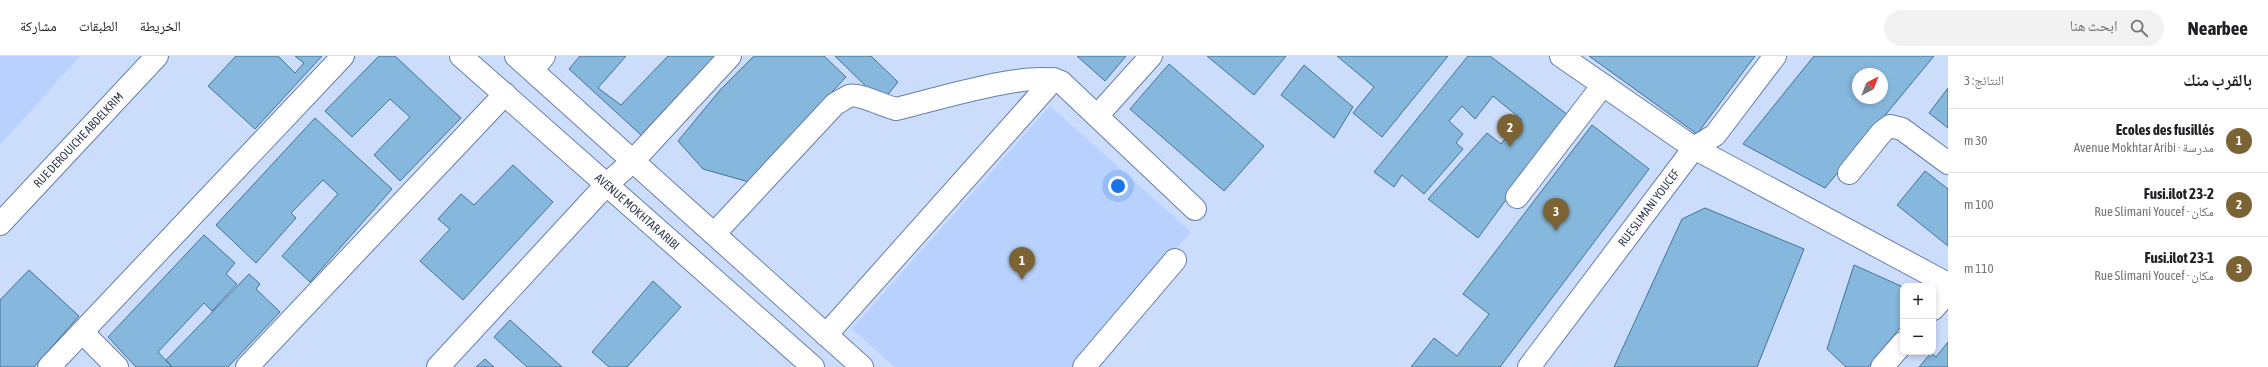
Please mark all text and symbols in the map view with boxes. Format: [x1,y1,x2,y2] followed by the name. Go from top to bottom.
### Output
[1884,10,2164,46] search box
[2070,17,2118,34] text: ابحث هنا
[2128,17,2150,39] icon: search
[2188,17,2248,39] text: Nearbee
[20,18,57,34] text: مشاركة
[79,18,118,34] text: الطبقات
[140,18,181,34] text: الخريطة
[1852,68,1888,104] north arrow
[2183,70,2252,90] text: بالقرب منك
[1964,73,2004,88] text: النتائج: 3
[31,89,126,190] street label: RUE DEROUICHE ABDELKRIM
[1497,114,1523,147] pin: 2
[2116,121,2214,138] text: Ecoles des fusillés
[1964,133,1987,148] text: 30 m
[2236,133,2242,148] text: 1
[2074,140,2214,155] text: مدرسة · Avenue Mokhtar Aribi
[1615,167,1682,249] street label: RUE SLIMANI YOUCEF
[592,171,682,252] street label: AVENUE MOKHTAR ARIBI
[1108,176,1128,196] your location
[2144,185,2214,202] text: Fusi.ilot 23-2
[1964,197,1994,212] text: 100 m
[2236,197,2242,212] text: 2
[1543,198,1569,231] pin: 3
[2094,204,2214,219] text: مكان · Rue Slimani Youcef
[1009,247,1035,280] pin: 1
[2145,249,2214,266] text: Fusi.ilot 23-1
[1964,261,1994,276] text: 110 m
[2236,261,2242,276] text: 3
[2094,268,2214,283] text: مكان · Rue Slimani Youcef
[1900,283,1936,355] map controls
[1900,283,1936,319] button: +
[1900,319,1936,355] button: −

